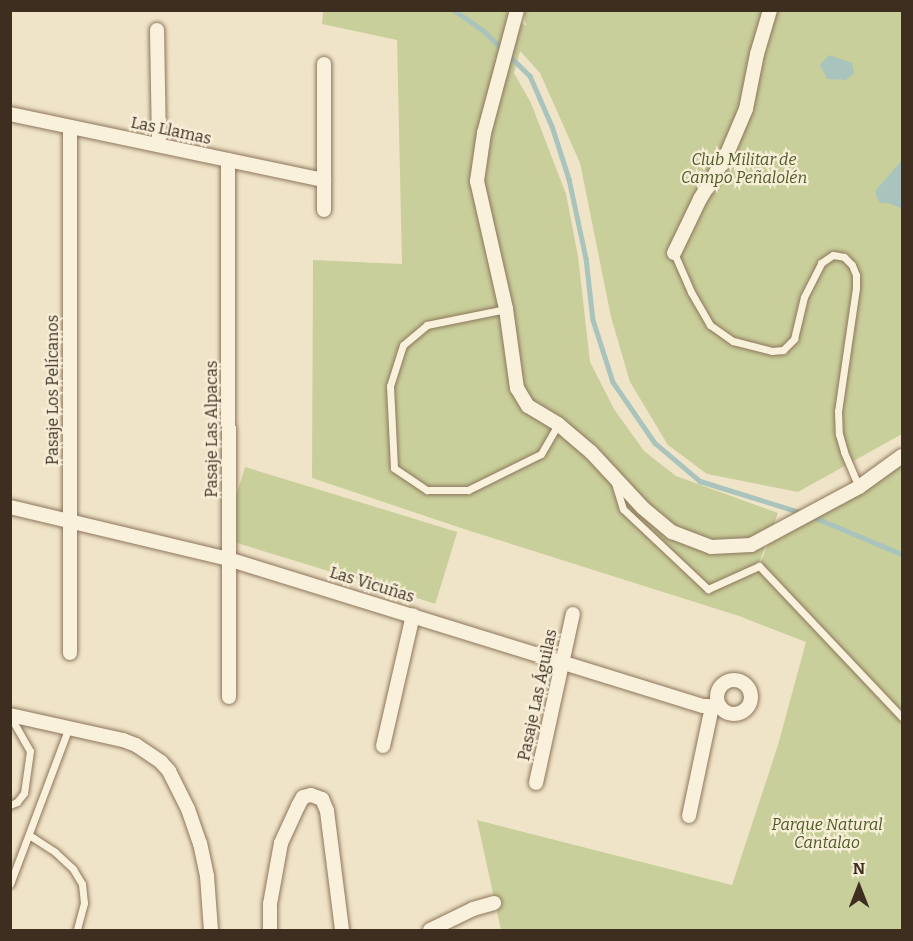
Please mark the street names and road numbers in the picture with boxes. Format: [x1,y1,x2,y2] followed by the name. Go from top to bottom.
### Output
[129,113,213,149] street label: Las Llamas
[43,315,63,465] street label: Pasaje Los Pelícanos
[202,360,222,498] street label: Pasaje Las Alpacas
[327,563,417,607] street label: Las Vicuñas
[515,627,561,763] street label: Pasaje Las Águilas

